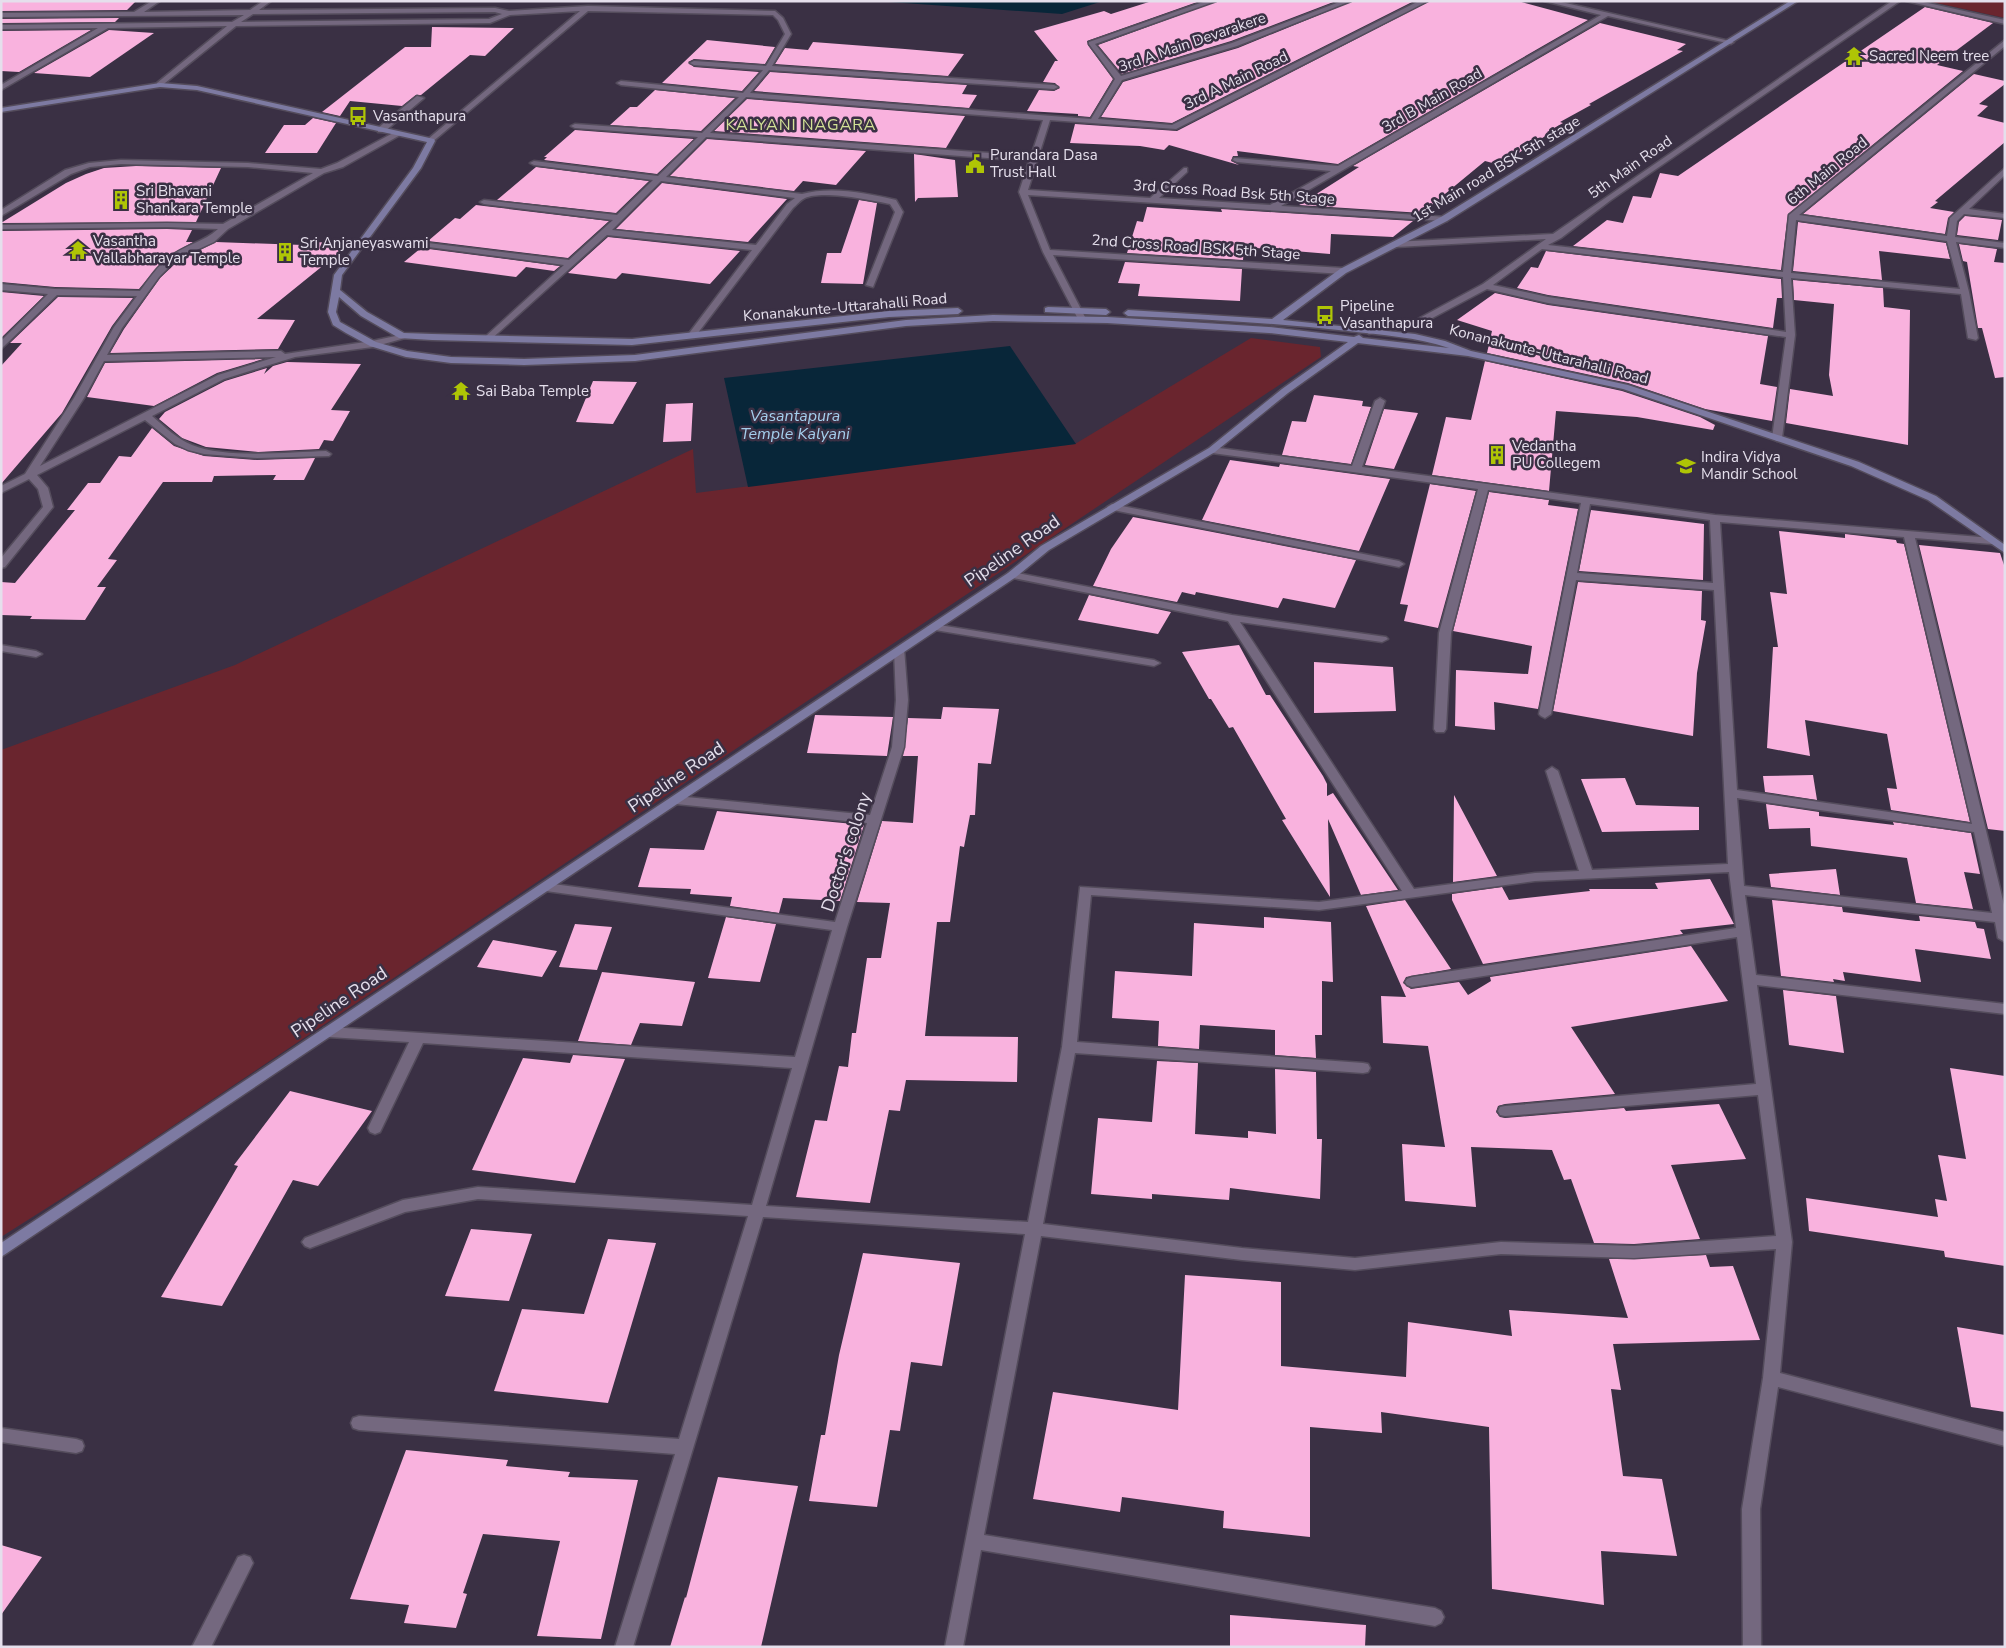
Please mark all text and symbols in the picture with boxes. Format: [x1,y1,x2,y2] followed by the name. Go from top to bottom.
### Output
[1116,7,1268,77] street label: 3rd A Main Devarakere
[1843,45,1865,67] temple icon: Sacred Neem tree
[1181,46,1291,114] street label: 3rd A Main Road
[1869,46,1989,66] place label: Sacred Neem tree
[1378,63,1486,137] street label: 3rd B Main Road
[347,105,369,127] bus stop icon: Vasanthapura
[372,106,466,126] place label: Vasanthapura
[1408,111,1584,227] street label: 1st Main road BSK 5th stage
[725,114,877,136] district label: KALYANI NAGARA
[1584,131,1676,203] street label: 5th Main Road
[1783,132,1871,210] street label: 6th Main Road
[990,145,1098,182] place label: Purandara Dasa Trust Hall
[964,153,986,175] public building icon: Purandara Dasa Trust Hall
[1132,175,1336,209] street label: 3rd Cross Road Bsk 5th Stage
[136,181,253,218] place label: Sri Bhavani Shankara Temple
[110,189,132,211] building icon: Sri Bhavani Shankara Temple
[1091,230,1301,264] street label: 2nd Cross Road BSK 5th Stage
[92,231,240,268] place label: Vasantha Vallabharayar Temple
[300,233,429,270] place label: Sri Anjaneyaswami Temple
[67,239,89,261] temple icon: Vasantha Vallabharayar Temple
[274,241,296,263] building icon: Sri Anjaneyaswami Temple
[742,288,948,326] street label: Konanakunte-Uttarahalli Road
[1339,296,1433,333] place label: Pipeline Vasanthapura
[1314,304,1336,326] bus stop icon: Pipeline Vasanthapura
[1447,320,1651,388] street label: Konanakunte-Uttarahalli Road
[450,380,472,402] temple icon: Sai Baba Temple
[476,381,589,401] place label: Sai Baba Temple
[740,405,850,445] water label: Vasantapura Temple Kalyani
[1511,436,1601,473] place label: Vedantha PU Collegem
[1486,444,1508,466] building icon: Vedantha PU Collegem
[1701,447,1798,484] place label: Indira Vidya Mandir School
[1675,455,1697,477] school or university icon: Indira Vidya Mandir School
[959,509,1065,593] street label: Pipeline Road
[623,736,729,818] street label: Pipeline Road
[815,788,877,915] street label: Doctor's colony
[286,961,392,1043] street label: Pipeline Road

